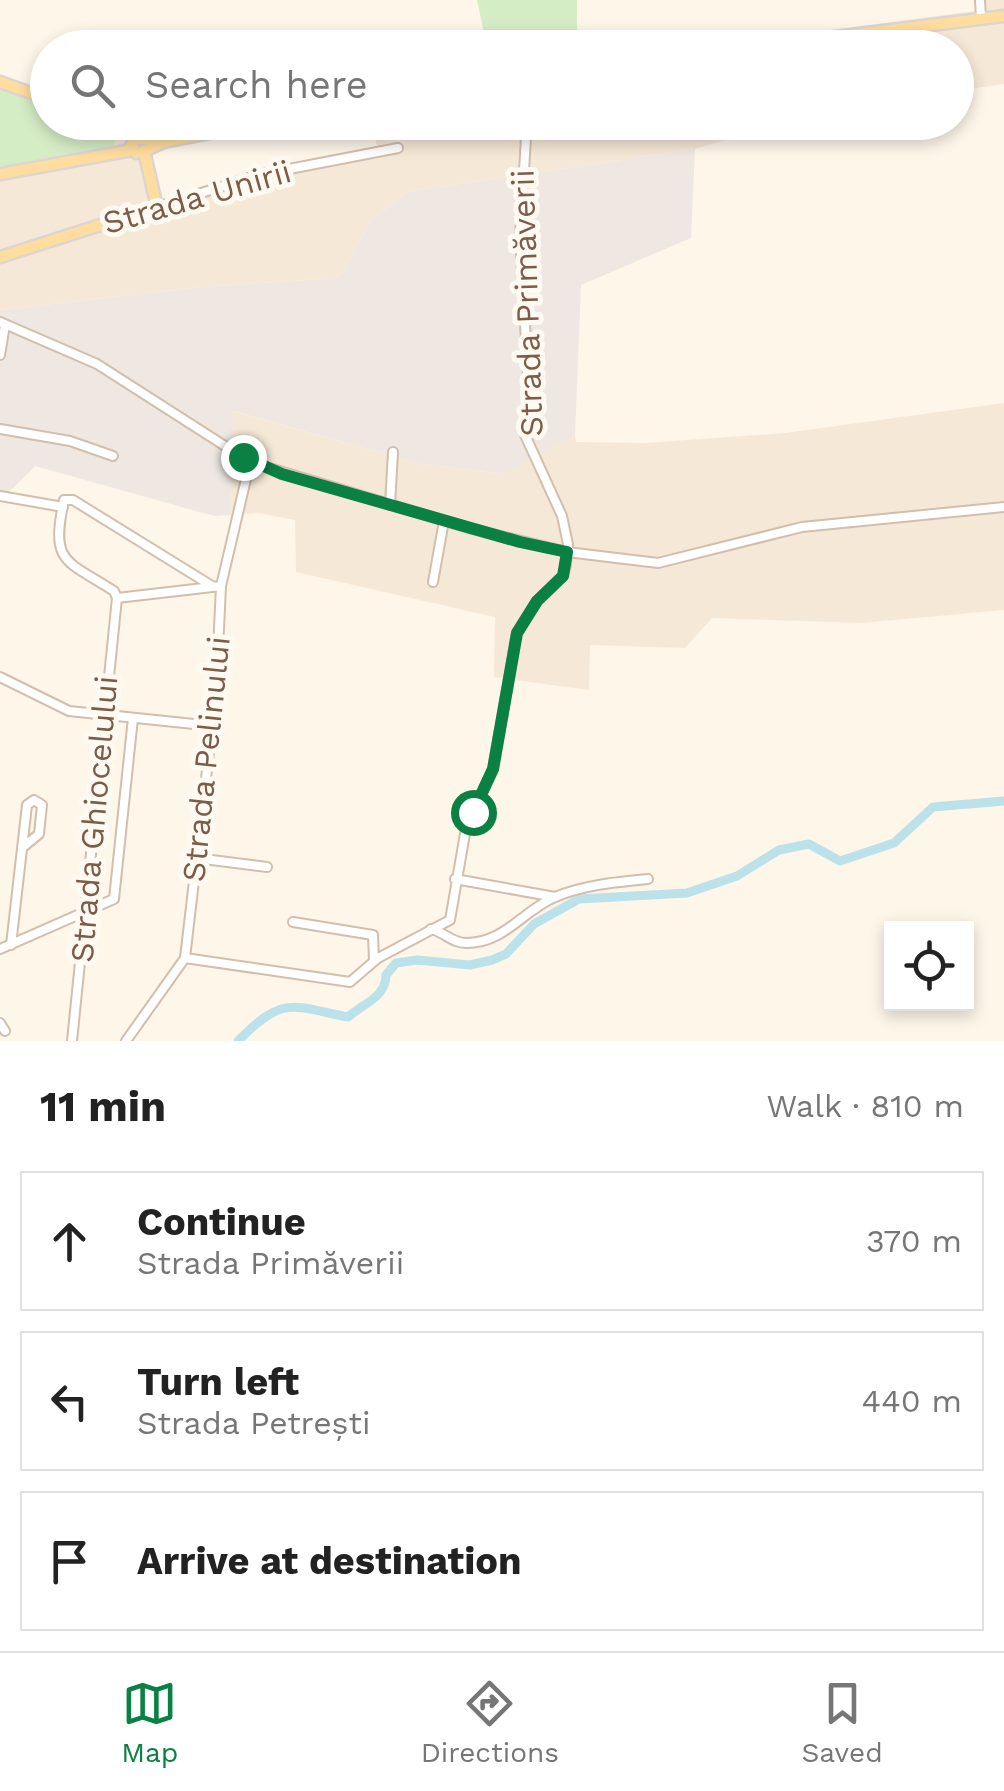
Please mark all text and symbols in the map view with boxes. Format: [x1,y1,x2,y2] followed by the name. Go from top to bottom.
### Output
[30,30,974,140] search box
[65,58,120,113] icon: search
[145,63,368,107] text: Search here
[99,152,295,242] street label: Strada Unirii
[503,169,551,437] street label: Strada Primăverii
[221,435,267,481] route end
[174,634,238,884] street label: Strada Pelinului
[63,674,125,964] street label: Strada Ghiocelului
[451,790,497,836] route start
[884,921,974,1011] map controls
[884,921,974,1011] button: locate
[40,1082,166,1131] text: 11 min
[767,1087,964,1125] text: Walk · 810 m
[137,1200,306,1244] text: Continue
[42,1214,97,1269] icon: ahead
[866,1222,962,1260] text: 370 m
[137,1244,404,1282] text: Strada Primăverii
[137,1360,299,1404] text: Turn left
[42,1374,97,1429] icon: left
[862,1382,962,1420] text: 440 m
[137,1404,370,1442] text: Strada Petrești
[42,1534,97,1589] icon: arrive
[137,1539,522,1583] text: Arrive at destination
[121,1676,178,1769] tab: Map
[421,1676,559,1769] tab: Directions
[801,1676,883,1769] tab: Saved

